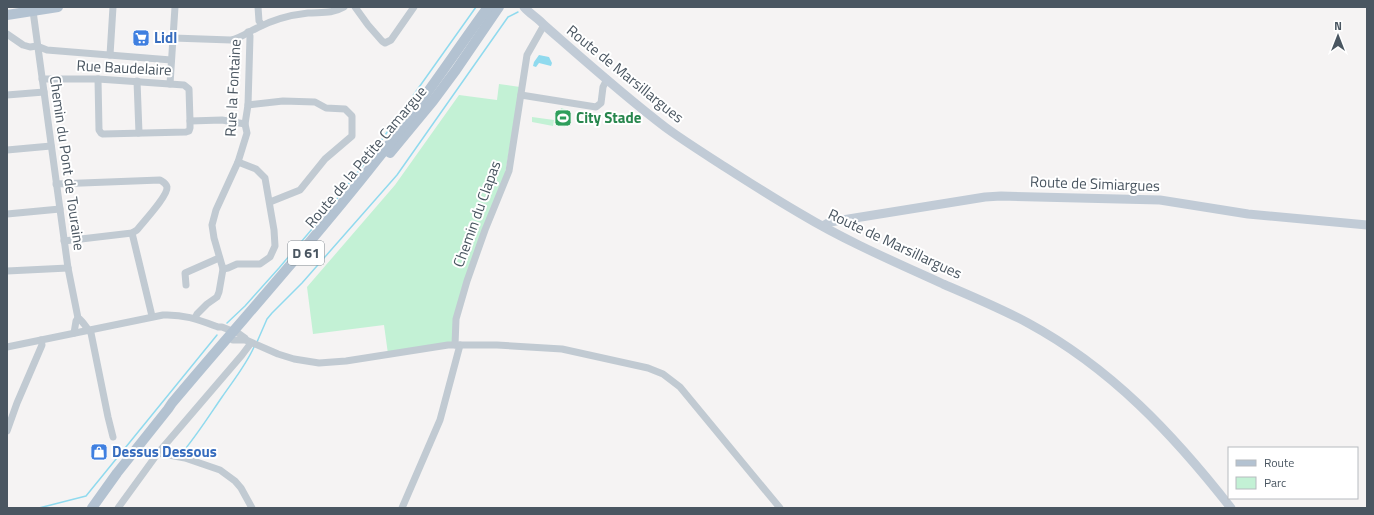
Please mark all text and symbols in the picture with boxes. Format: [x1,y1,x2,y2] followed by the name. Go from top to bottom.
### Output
[1318,16,1358,56] north arrow
[1334,18,1342,34] text: N
[562,19,689,128] street label: Route de Marsillargues
[154,26,177,49] place label: Lidl
[131,28,151,48] supermarket icon: Lidl
[218,39,247,137] street label: Rue la Fontaine
[76,54,172,81] street label: Rue Baudelaire
[44,74,91,252] street label: Chemin du Pont de Touraine
[299,81,432,233] street label: Route de la Petite Camargue
[576,106,642,129] place label: City Stade
[553,108,573,128] sports icon: City Stade
[447,157,506,270] street label: Chemin du Clapas
[1030,170,1160,197] street label: Route de Simiargues
[825,202,966,285] street label: Route de Marsillargues
[288,241,324,265] road number: D 61
[112,440,217,463] place label: Dessus Dessous
[89,442,109,462] shop icon: Dessus Dessous
[1228,447,1358,499] legend
[1264,453,1294,472] text: Route
[1264,473,1286,492] text: Parc

